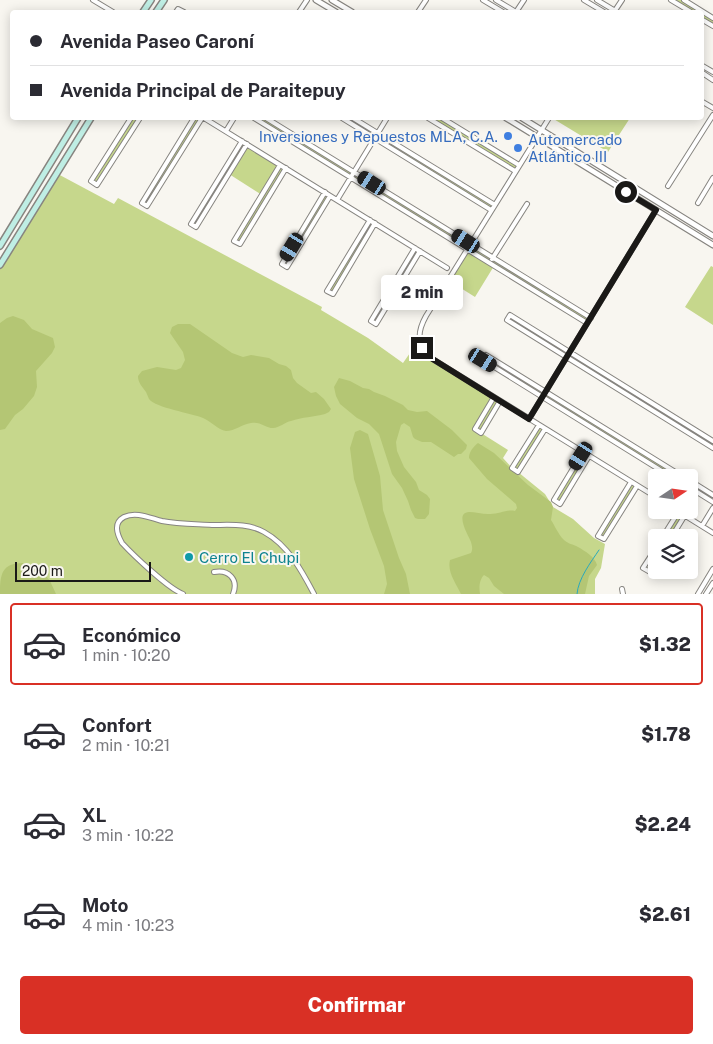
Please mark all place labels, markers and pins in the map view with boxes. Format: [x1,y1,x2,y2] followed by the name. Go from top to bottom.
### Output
[259,128,498,145] place label: Inversiones y Repuestos MLA, C.A.
[502,130,514,142] marker: Inversiones y Repuestos MLA, C.A.
[528,131,622,165] place label: Automercado Atlántico III
[512,142,524,154] marker: Automercado Atlántico III
[199,549,299,566] place label: Cerro El Chupi
[183,551,195,563] marker: Cerro El Chupi

